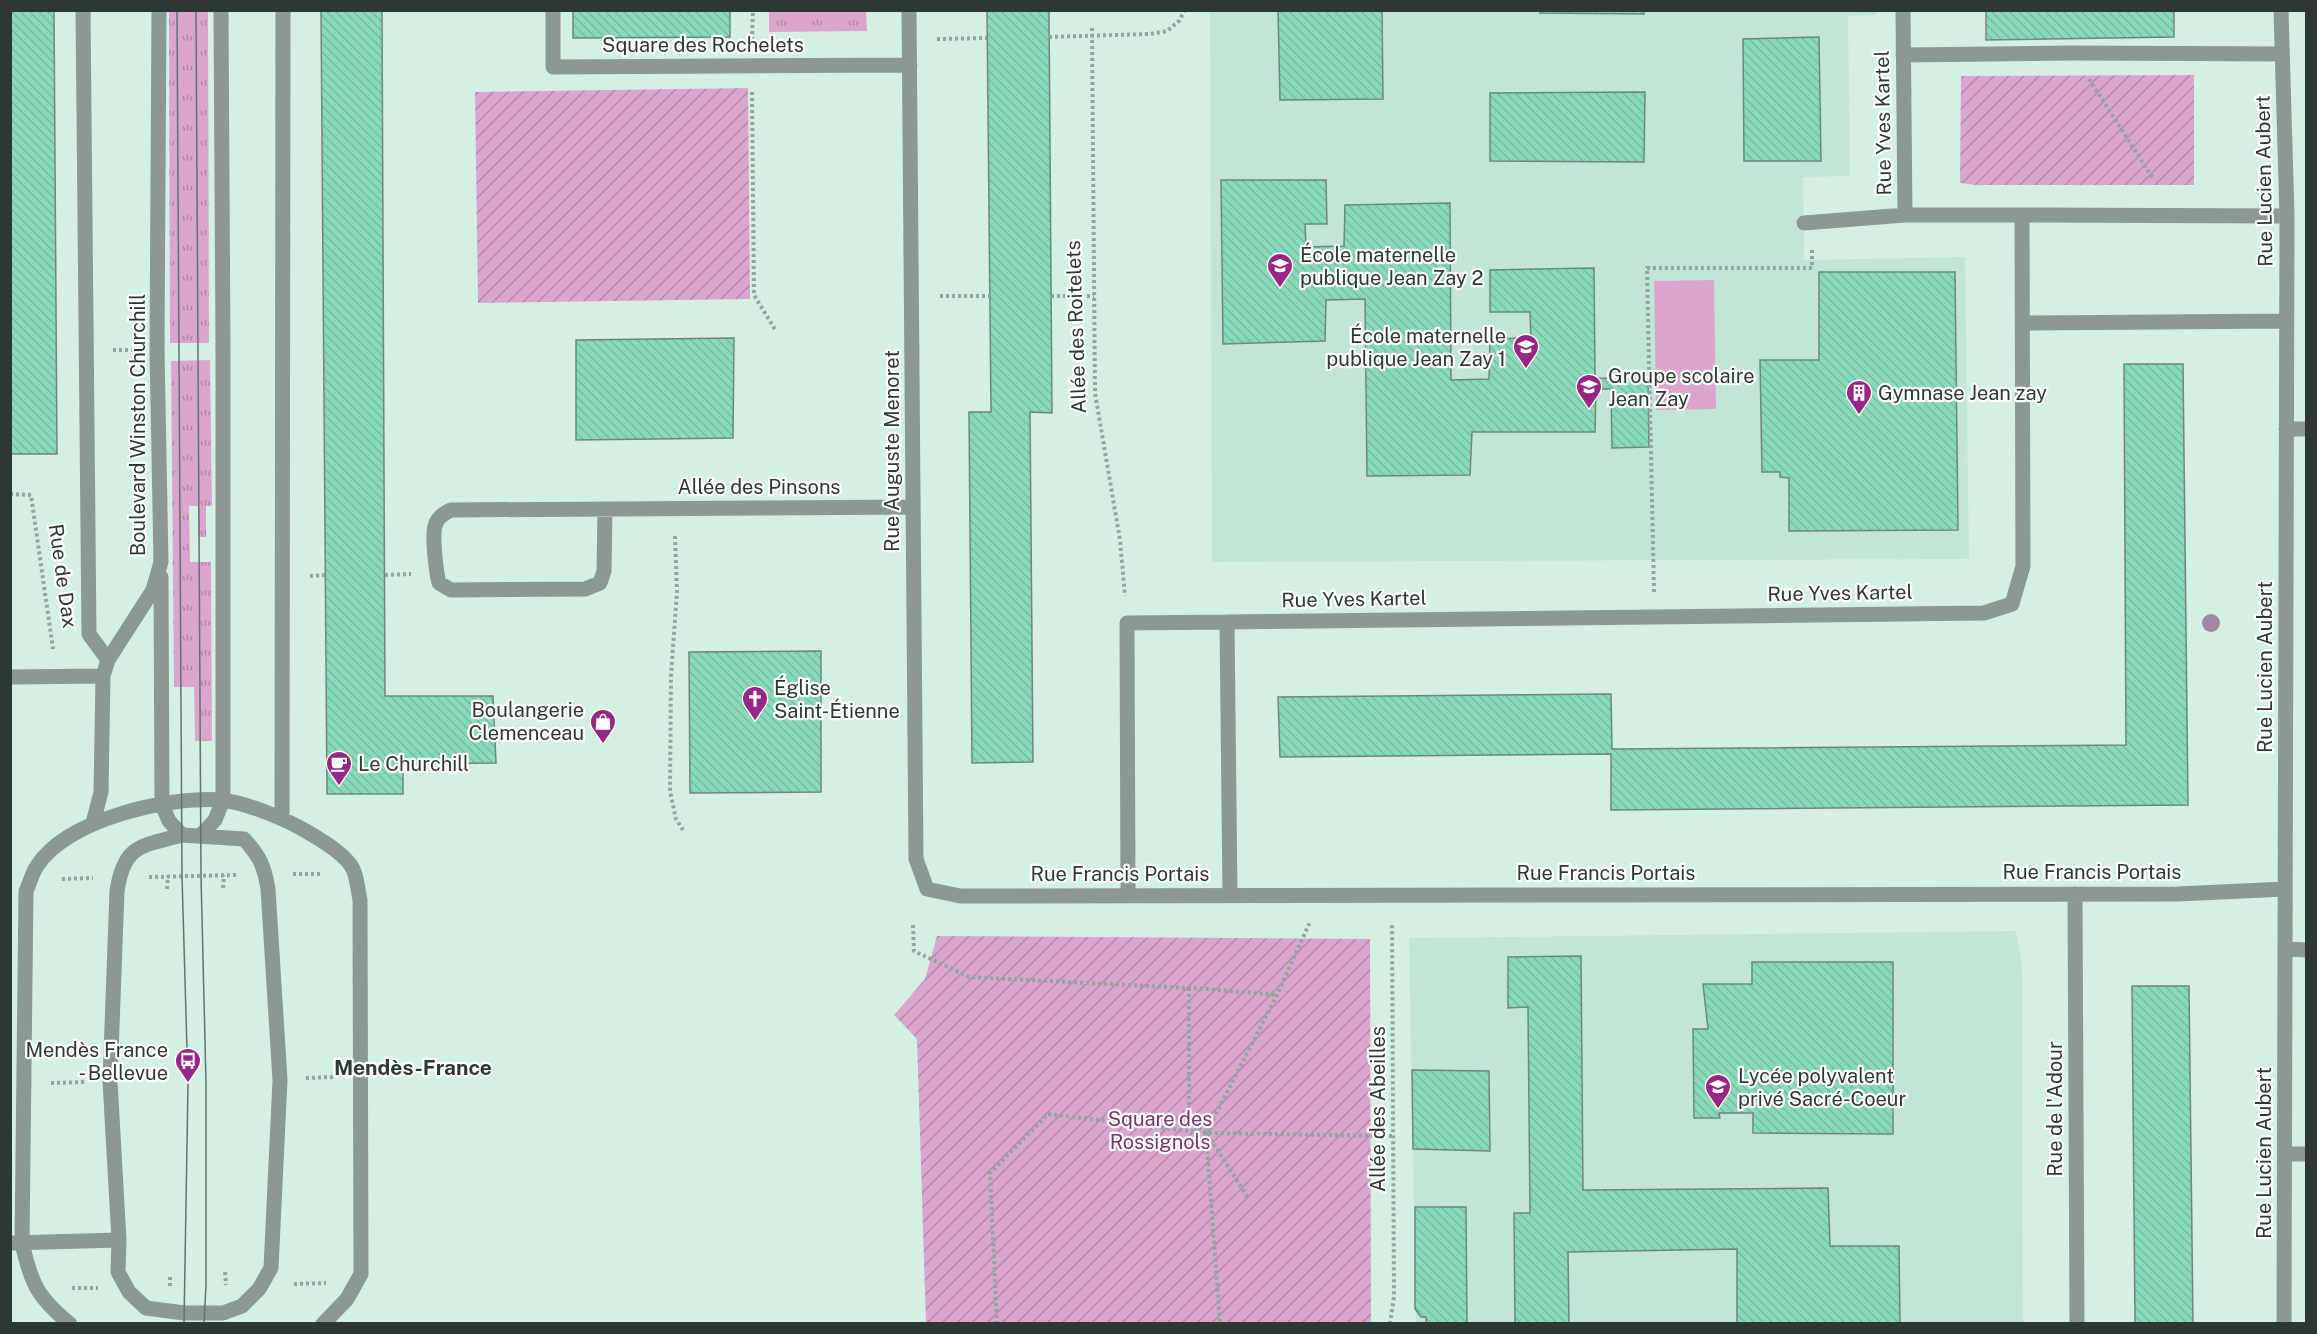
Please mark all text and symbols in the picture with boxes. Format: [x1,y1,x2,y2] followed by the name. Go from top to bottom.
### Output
[602,33,804,57] street label: Square des Rochelets
[1870,50,1896,196] street label: Rue Yves Kartel
[2251,95,2277,267] street label: Rue Lucien Aubert
[1061,240,1091,414] street label: Allée des Roitelets
[1300,242,1483,290] place label: École maternelle publique Jean Zay 2
[1265,251,1295,289] school or university icon: École maternelle publique Jean Zay 2
[126,294,150,556] street label: Boulevard Winston Churchill
[1326,323,1506,371] place label: École maternelle publique Jean Zay 1
[1511,332,1541,370] school or university icon: École maternelle publique Jean Zay 1
[880,350,904,552] street label: Rue Auguste Menoret
[1608,364,1755,411] place label: Groupe scolaire Jean Zay
[1574,372,1604,410] school or university icon: Groupe scolaire Jean Zay
[1844,378,1874,416] building icon: Gymnase Jean zay
[1878,381,2047,405] place label: Gymnase Jean zay
[678,475,841,499] street label: Allée des Pinsons
[44,522,82,630] street label: Rue de Dax
[1767,580,1913,606] street label: Rue Yves Kartel
[2253,581,2277,753] street label: Rue Lucien Aubert
[1281,586,1427,612] street label: Rue Yves Kartel
[774,675,900,723] place label: Église Saint-Étienne
[740,684,770,722] church icon: Église Saint-Étienne
[469,698,584,745] place label: Boulangerie Clemenceau
[588,707,618,745] shop icon: Boulangerie Clemenceau
[324,749,354,787] cafe icon: Le Churchill
[358,752,469,776] place label: Le Churchill
[2003,860,2181,884] street label: Rue Francis Portais
[1517,861,1695,885] street label: Rue Francis Portais
[1031,862,1209,886] street label: Rue Francis Portais
[1366,1026,1390,1192] street label: Allée des Abeilles
[25,1038,168,1085] place label: Mendès France - Bellevue
[2043,1041,2067,1177] street label: Rue de l'Adour
[173,1046,203,1084] bus stop icon: Mendès France - Bellevue
[334,1055,492,1080] district label: Mendès-France
[1738,1064,1907,1111] place label: Lycée polyvalent privé Sacré-Coeur
[2252,1067,2276,1239] street label: Rue Lucien Aubert
[1703,1072,1733,1110] school or university icon: Lycée polyvalent privé Sacré-Coeur
[1108,1107,1212,1154] park label: Square des Rossignols

